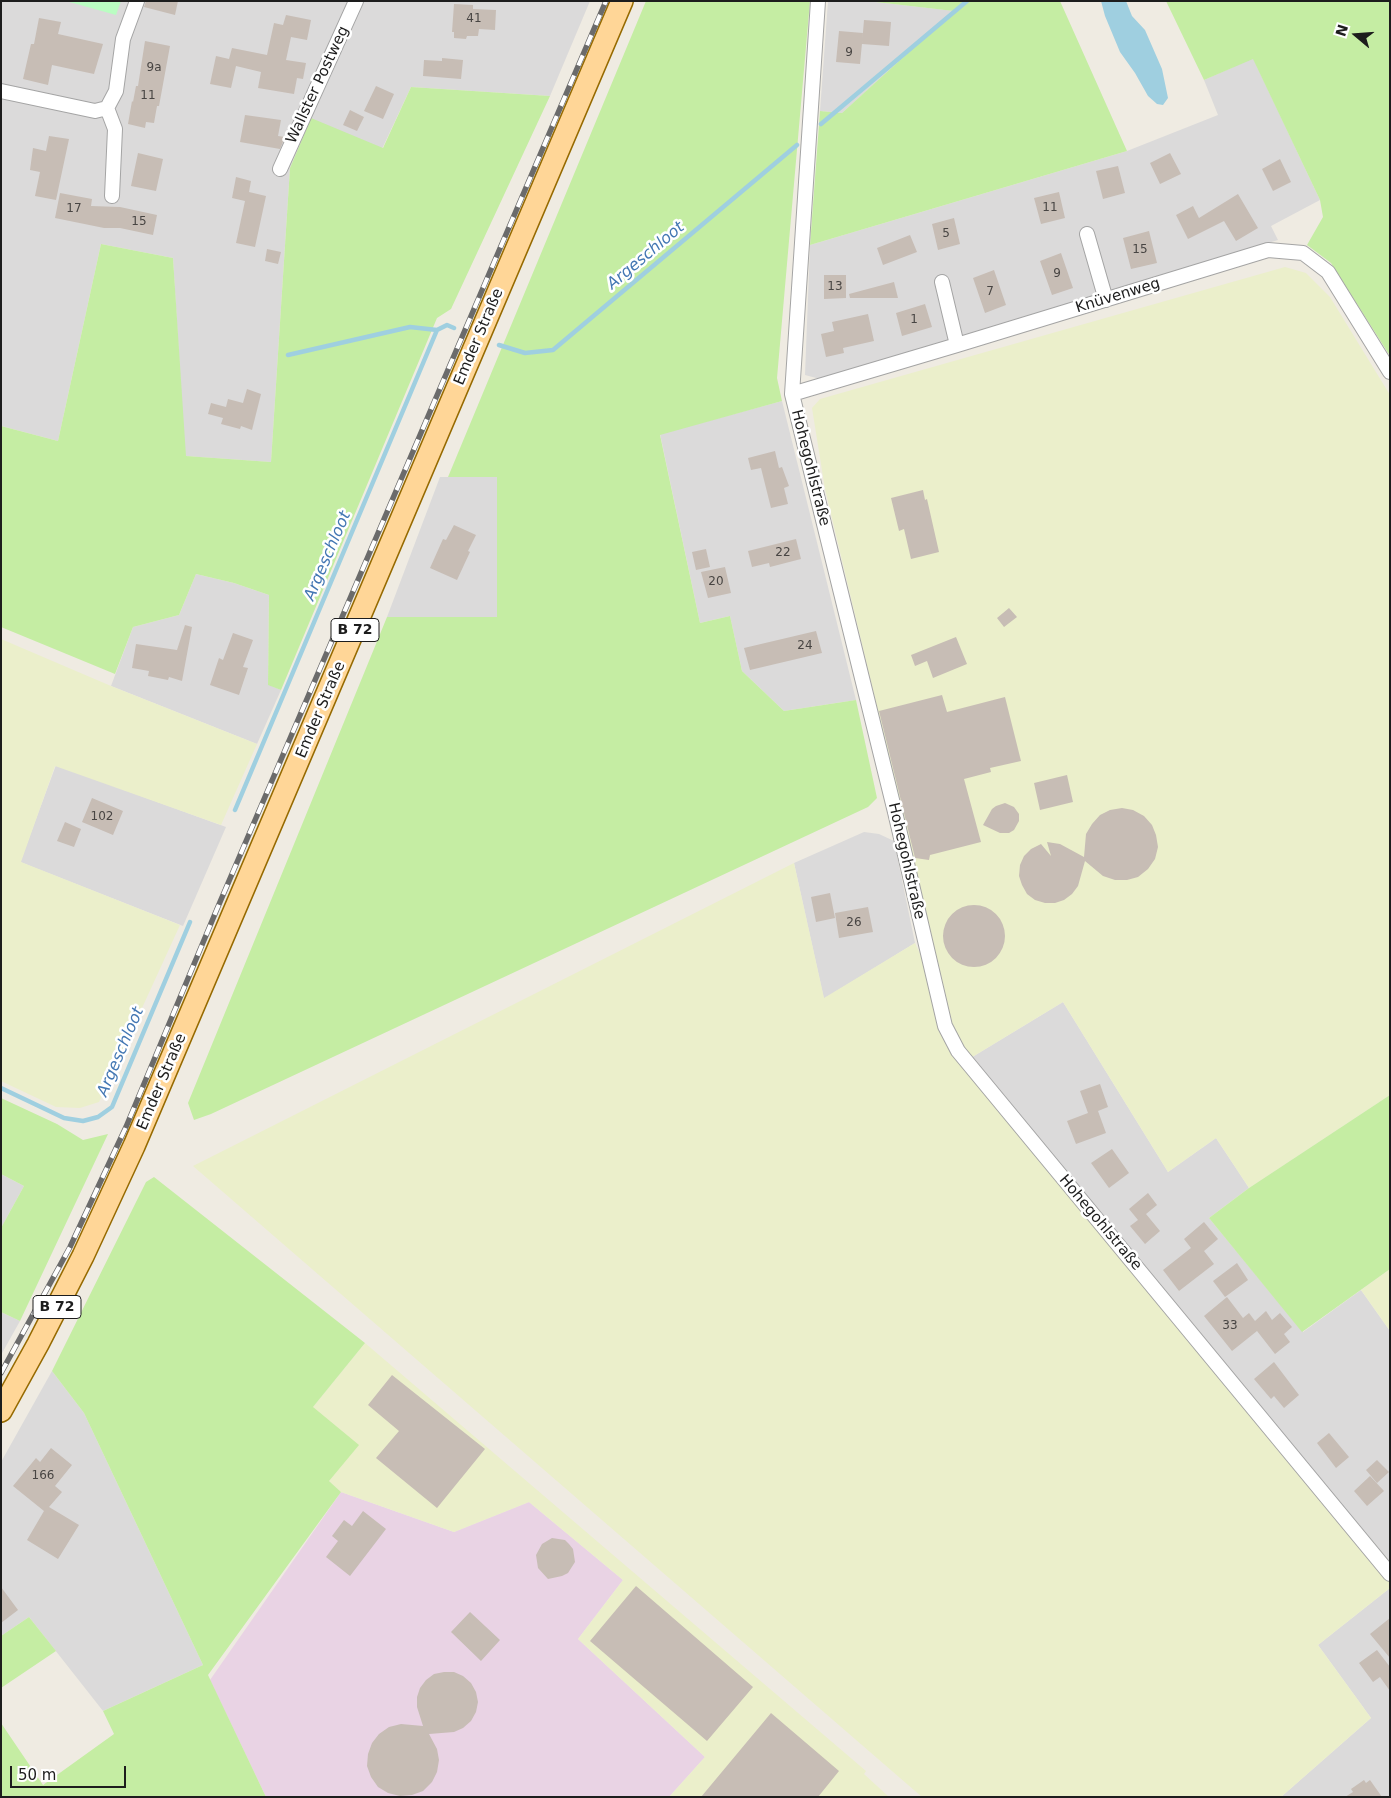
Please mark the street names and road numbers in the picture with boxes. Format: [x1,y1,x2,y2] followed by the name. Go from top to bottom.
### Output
[283,23,353,147] street label: Wallster Postweg
[1074,275,1162,317] street label: Knüvenweg
[451,286,507,388] street label: Emder Straße
[787,408,833,528] street label: Hohegohlstraße
[331,618,379,642] road number: B 72
[293,659,349,761] street label: Emder Straße
[884,801,928,921] street label: Hohegohlstraße
[134,1031,190,1133] street label: Emder Straße
[1055,1172,1145,1274] street label: Hohegohlstraße
[33,1295,81,1318] road number: B 72

